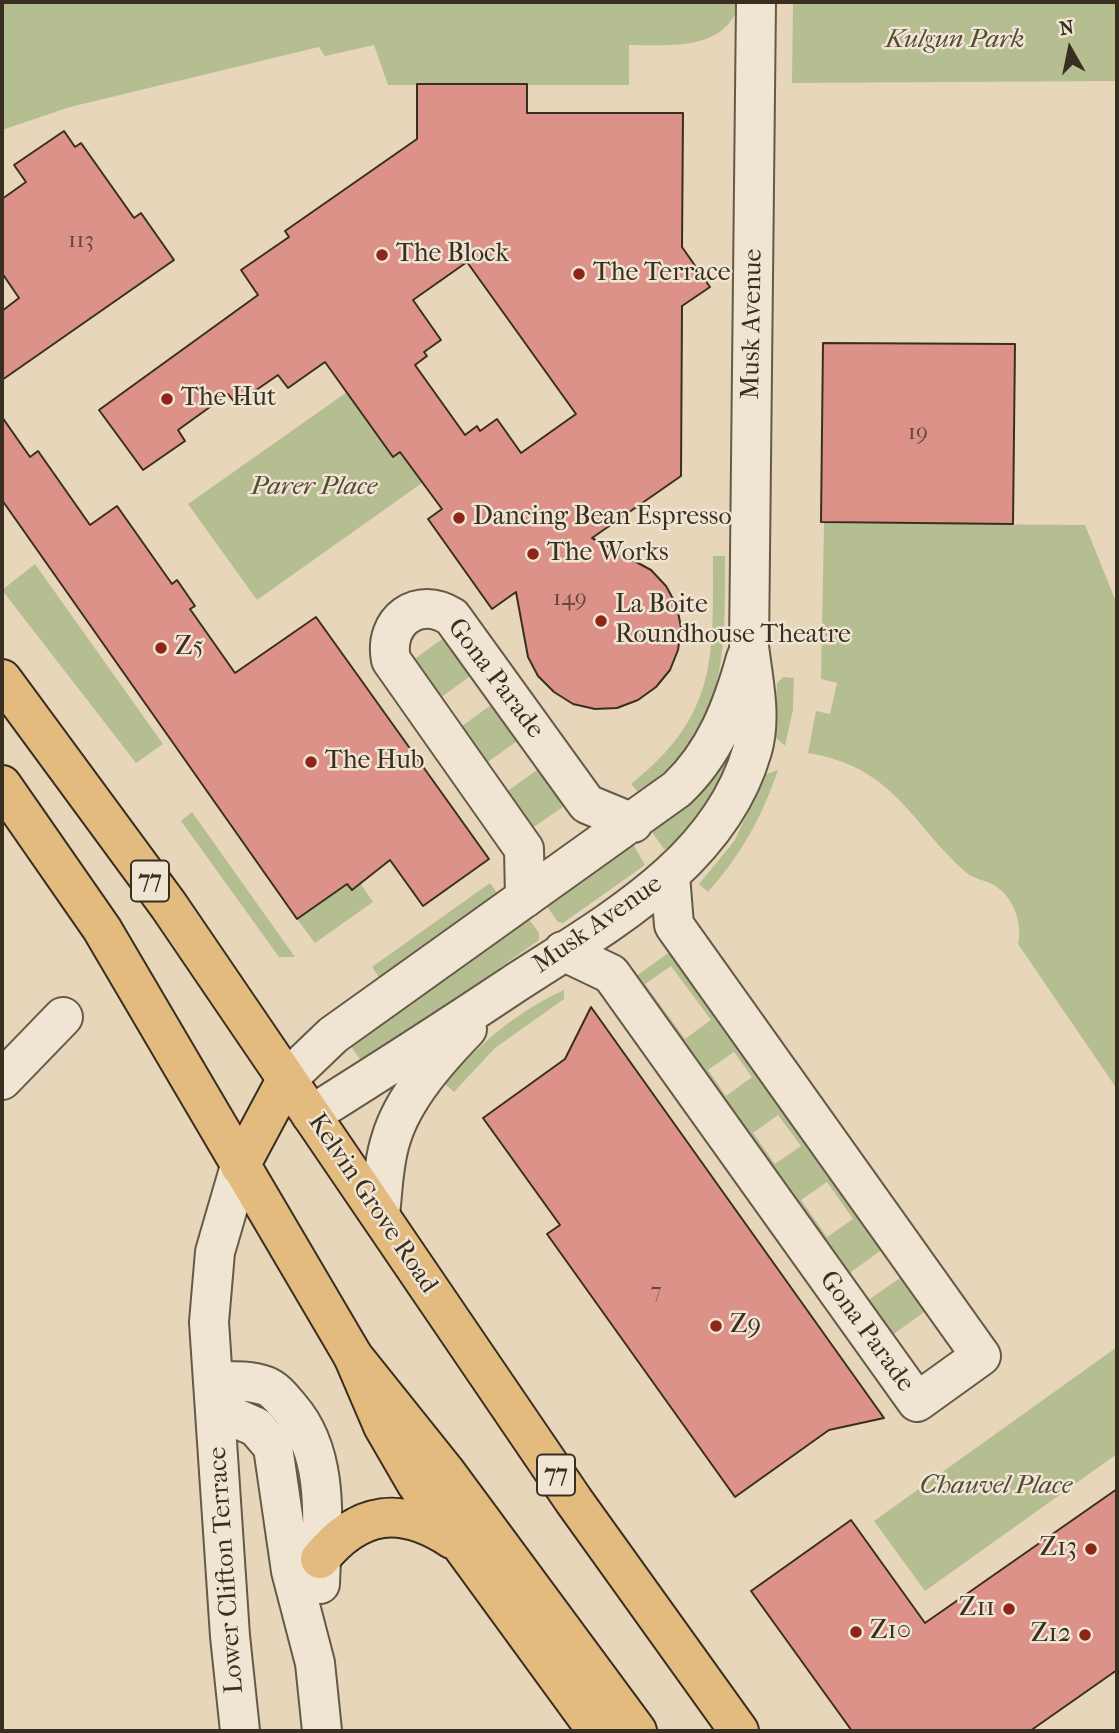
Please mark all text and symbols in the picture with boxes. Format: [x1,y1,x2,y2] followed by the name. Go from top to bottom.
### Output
[1035,14,1105,84] north arrow
[1058,16,1076,40] text: N
[886,25,1024,57] park label: Kulgun Park
[68,227,94,255] house number: 113
[396,239,509,271] place label: The Block
[374,247,390,263] marker: The Block
[736,248,770,400] street label: Musk Avenue
[593,258,731,290] place label: The Terrace
[571,266,587,282] marker: The Terrace
[181,383,276,415] place label: The Hut
[159,391,175,407] marker: The Hut
[908,419,928,447] house number: 19
[251,472,377,504] park label: Parer Place
[473,502,732,534] place label: Dancing Bean Espresso
[451,510,467,526] marker: Dancing Bean Espresso
[547,538,668,570] place label: The Works
[525,546,541,562] marker: The Works
[553,585,587,613] house number: 149
[615,590,851,652] place label: La Boite Roundhouse Theatre
[440,613,550,745] street label: Gona Parade
[593,613,609,629] marker: La Boite Roundhouse Theatre
[175,632,204,664] place label: Z5
[153,640,169,656] marker: Z5
[325,746,424,778] place label: The Hub
[303,754,319,770] marker: The Hub
[131,860,169,902] road number: 77
[527,869,669,981] street label: Musk Avenue
[300,1108,444,1300] street label: Kelvin Grove Road
[812,1266,920,1398] street label: Gona Parade
[650,1278,662,1306] house number: 7
[730,1310,761,1342] place label: Z9
[708,1318,724,1334] marker: Z9
[203,1446,251,1694] street label: Lower Clifton Terrace
[537,1455,575,1496] road number: 77
[920,1471,1072,1503] park label: Chauvel Place
[1039,1533,1077,1565] place label: Z13
[1083,1541,1099,1557] marker: Z13
[959,1593,995,1625] place label: Z11
[1001,1601,1017,1617] marker: Z11
[870,1616,911,1648] place label: Z10
[1031,1619,1071,1651] place label: Z12
[848,1624,864,1640] marker: Z10
[1077,1627,1093,1643] marker: Z12

